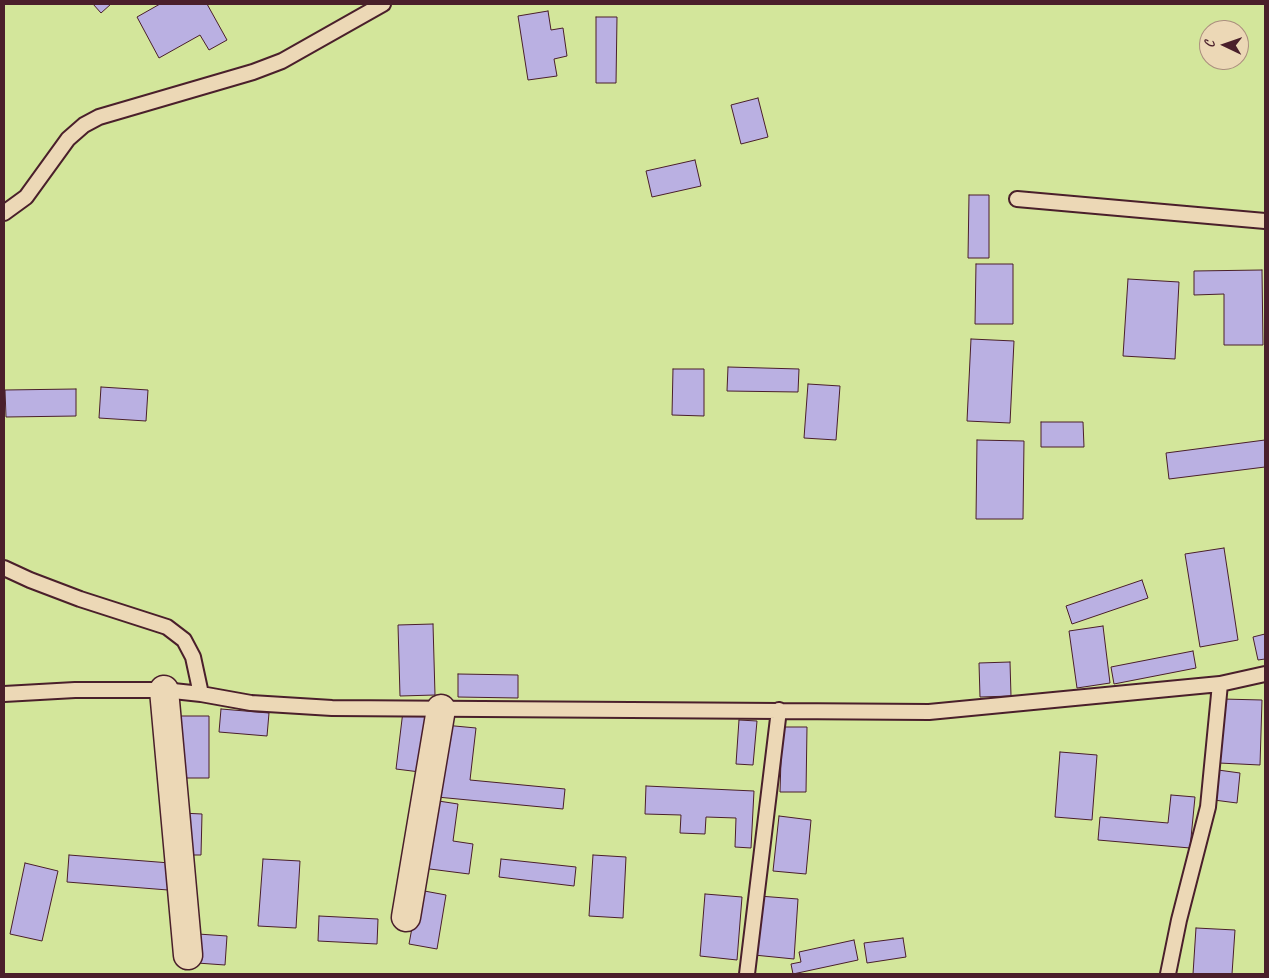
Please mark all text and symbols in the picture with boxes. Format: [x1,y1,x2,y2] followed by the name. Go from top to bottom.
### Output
[1199,20,1249,70] north arrow
[1201,40,1218,48] text: С

